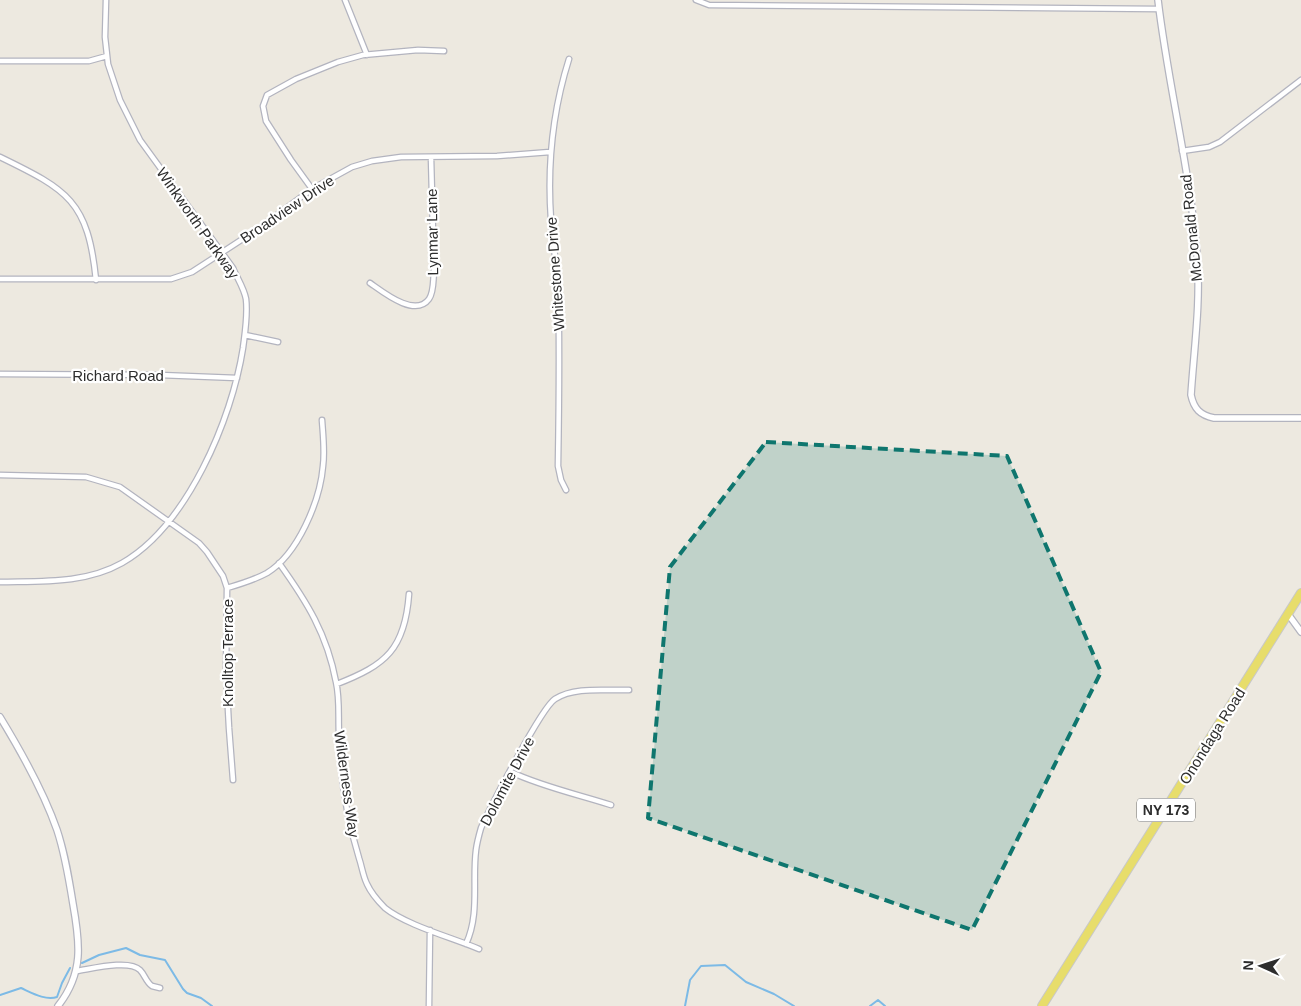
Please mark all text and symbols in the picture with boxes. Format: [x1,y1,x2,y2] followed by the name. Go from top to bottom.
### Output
[153,164,243,282] street label: Winkworth Parkway
[237,171,337,247] street label: Broadview Drive
[1177,174,1205,282] street label: McDonald Road
[423,188,441,276] street label: Lynmar Lane
[543,216,567,332] street label: Whitestone Drive
[72,367,164,384] street label: Richard Road
[219,599,236,707] street label: Knolltop Terrace
[1176,685,1248,787] street label: Onondaga Road
[331,729,363,839] street label: Wilderness Way
[476,734,538,828] street label: Dolomite Drive
[1137,798,1195,822] road number: NY 173
[1236,941,1286,991] north arrow
[1240,960,1256,971] text: N

